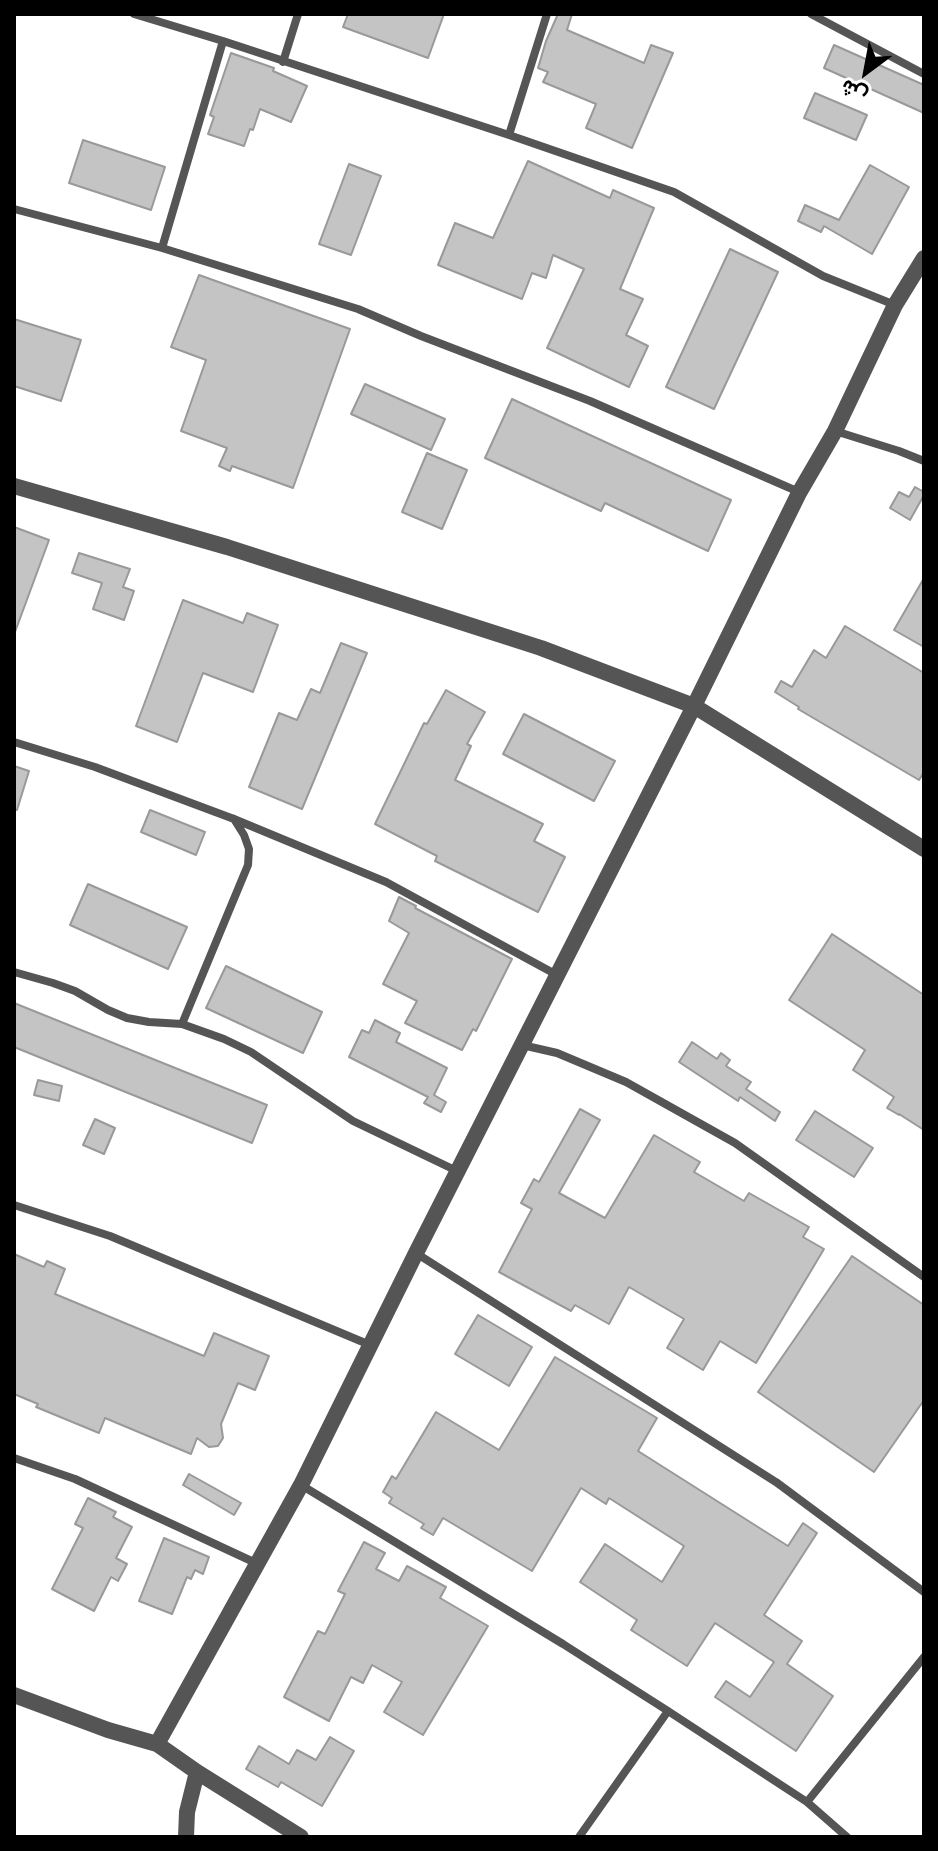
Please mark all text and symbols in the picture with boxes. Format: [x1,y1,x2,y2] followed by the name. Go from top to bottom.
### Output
[826,32,906,112] north arrow
[833,71,874,114] text: ش

